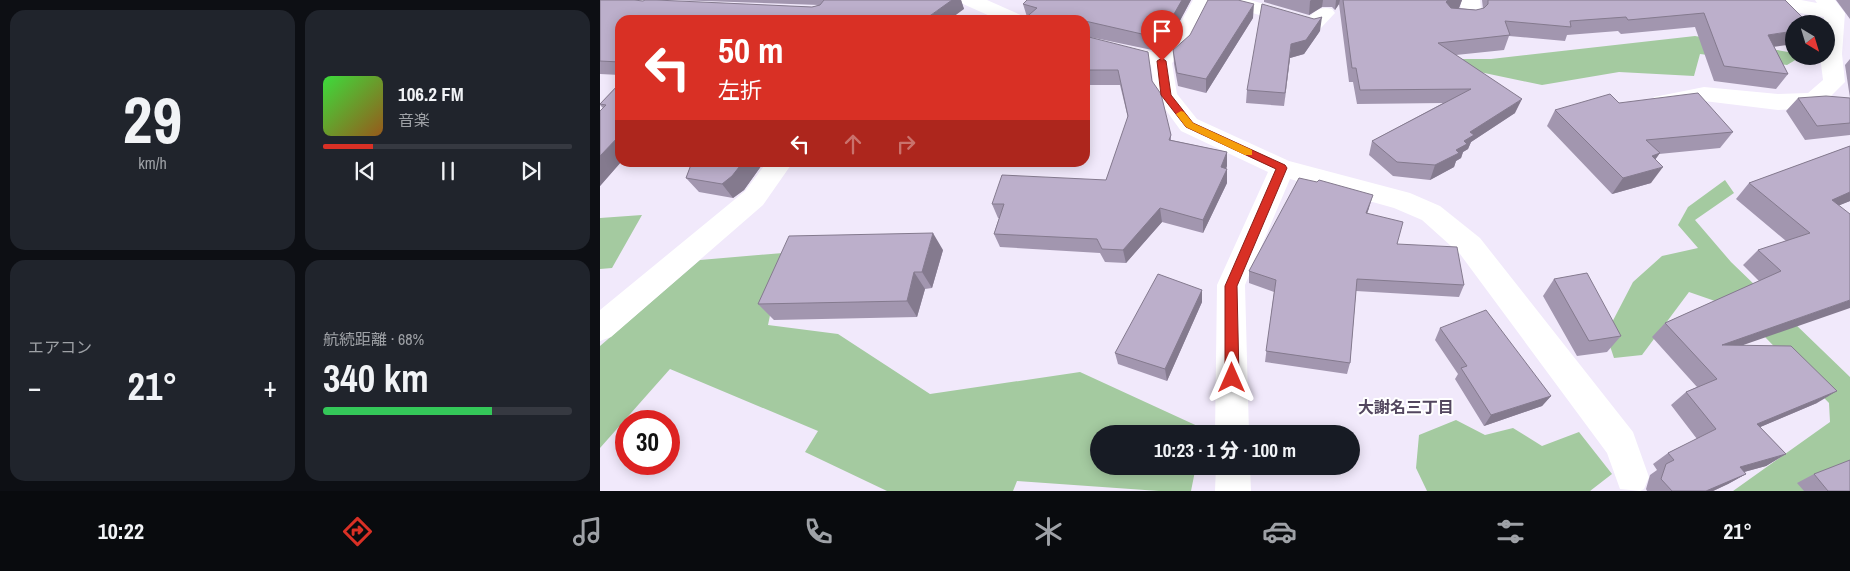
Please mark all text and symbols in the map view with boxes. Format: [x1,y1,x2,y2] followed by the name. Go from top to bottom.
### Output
[1141,10,1183,61] pin
[1785,15,1835,65] north arrow
[1785,15,1835,65] map controls
[1148,17,1176,45] icon: arrive
[718,27,783,74] text: 50 m
[635,35,700,100] icon: left
[718,75,762,105] text: 左折
[123,76,182,163] text: 29
[398,81,464,107] text: 106.2 FM
[398,109,430,131] text: 音楽
[786,130,814,158] icon: left
[839,130,867,158] icon: ahead
[892,130,920,158] icon: right
[138,152,167,174] text: km/h
[351,157,379,185] icon: previous
[434,157,462,185] icon: pause
[517,157,545,185] icon: next
[323,328,424,350] text: 航続距離 · 68%
[28,336,92,358] text: エアコン
[1205,351,1257,403] position arrow
[323,353,429,404] text: 340 km
[128,361,177,412] text: 21°
[28,368,41,406] text: −
[264,368,277,406] text: +
[1358,396,1454,418] district label: 大謝名三丁目
[615,410,680,475] speed limit sign: 30
[1154,437,1296,463] text: 10:23 · 1 分 · 100 m
[340,514,375,549] icon: directions
[570,514,605,549] icon: music
[801,514,836,549] icon: phone
[1031,514,1066,549] icon: climate
[1262,514,1297,549] icon: car
[1493,514,1528,549] icon: filters
[98,516,144,546] text: 10:22
[1723,516,1752,546] text: 21°

